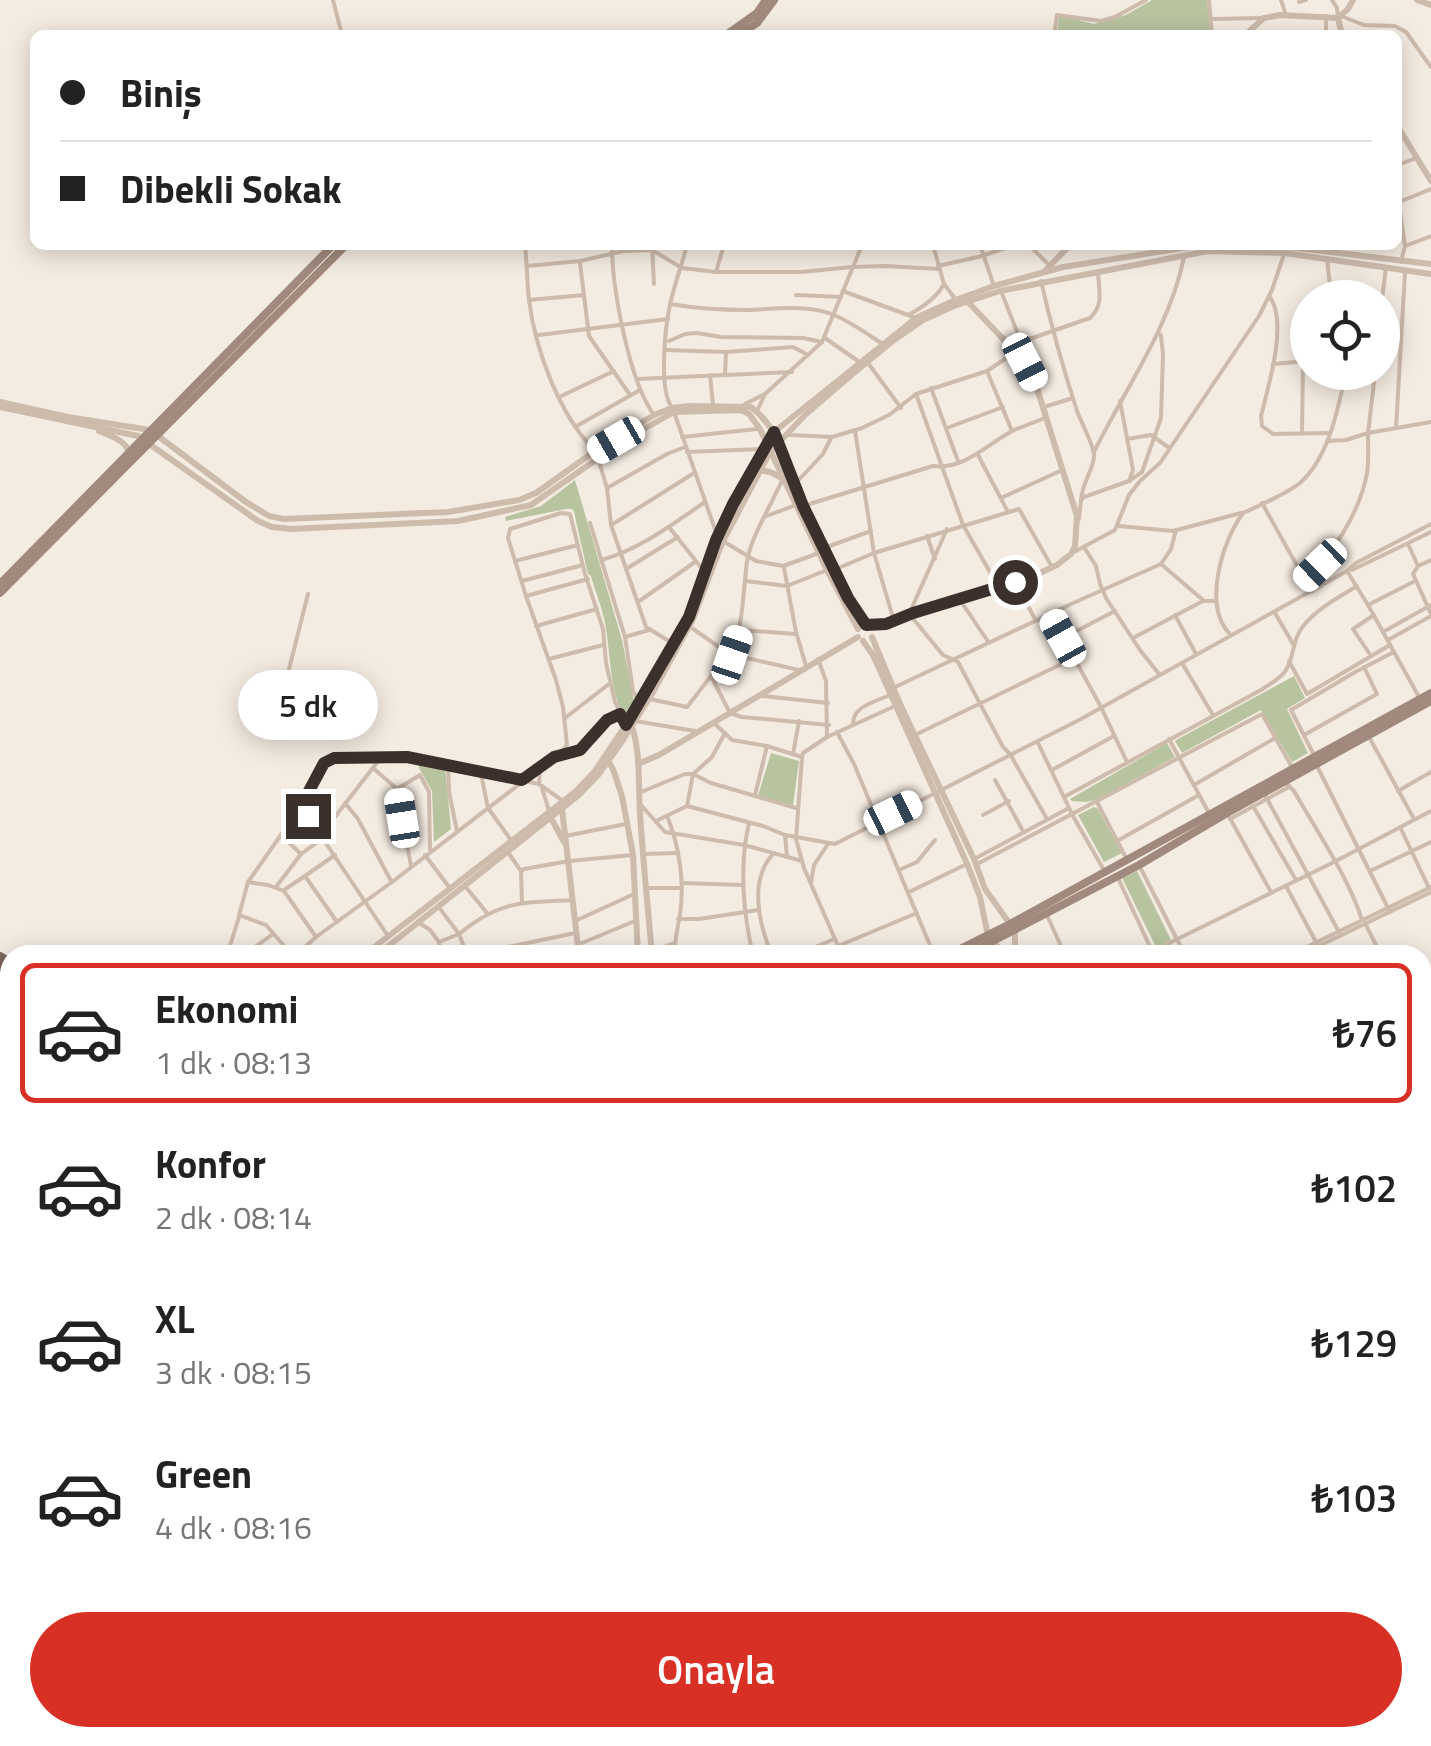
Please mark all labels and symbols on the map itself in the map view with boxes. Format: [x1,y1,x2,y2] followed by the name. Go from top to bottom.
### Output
[998,328,1052,396] car
[583,412,649,468] car
[1288,533,1352,597] car
[993,560,1038,605] route start
[1035,604,1091,672] car
[708,622,756,688] car
[238,671,378,741] callout: 5 dk
[382,786,422,850] car
[859,786,927,840] car
[286,794,331,839] route end

